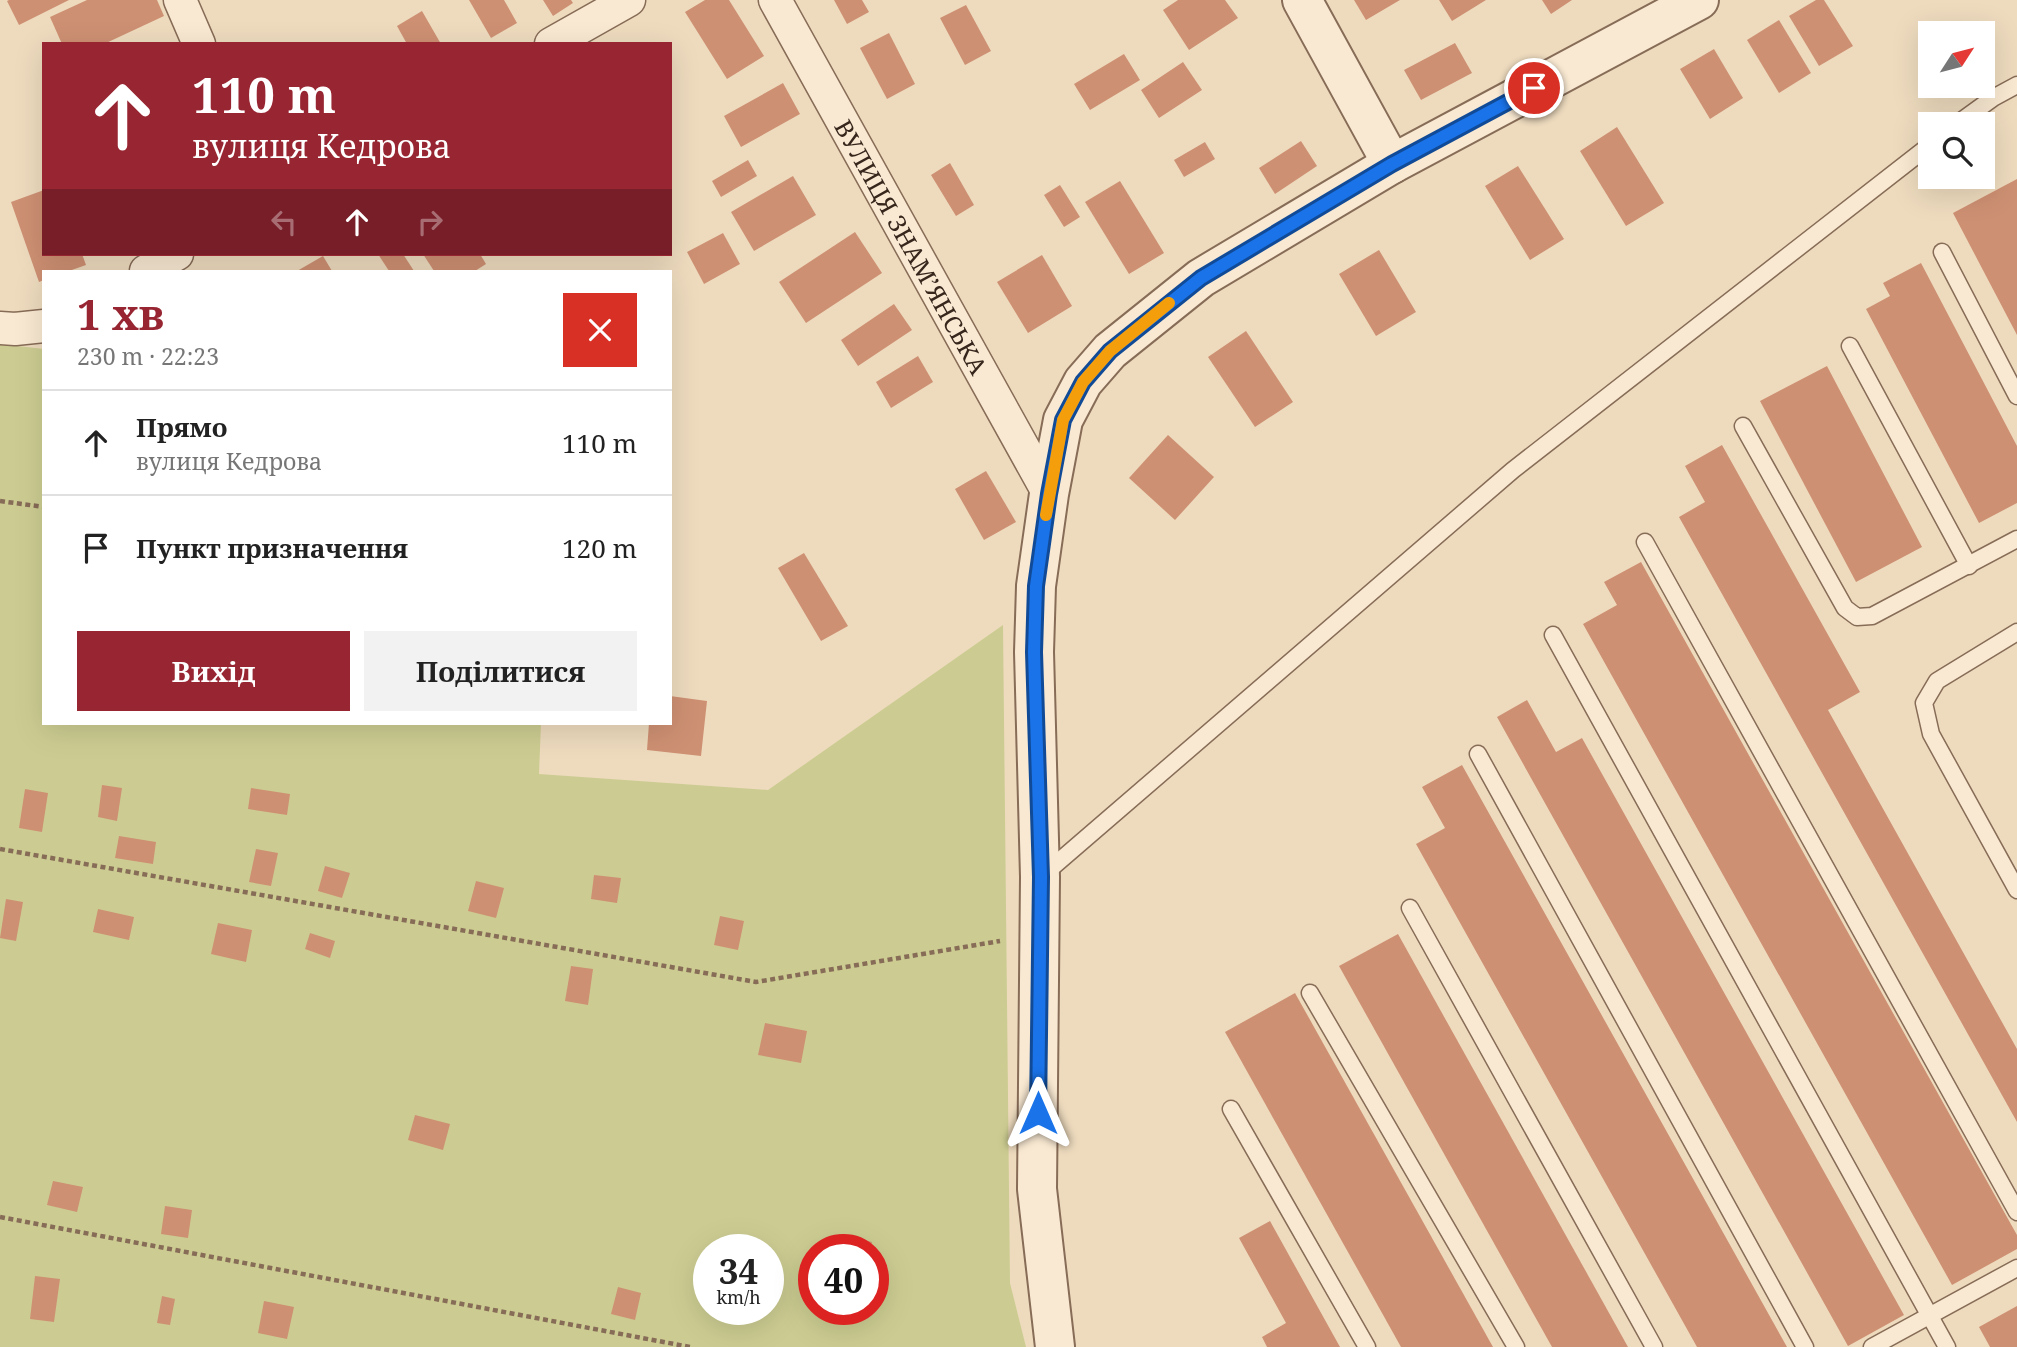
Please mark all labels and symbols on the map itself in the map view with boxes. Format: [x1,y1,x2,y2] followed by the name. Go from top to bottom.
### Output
[1918,21,1995,98] north arrow
[1504,58,1564,118] pin
[828,113,996,380] street label: ВУЛИЦЯ ЗНАМ’ЯНСЬКА
[1001,1076,1075,1150] position arrow
[798,1234,889,1325] speed limit sign: 40

